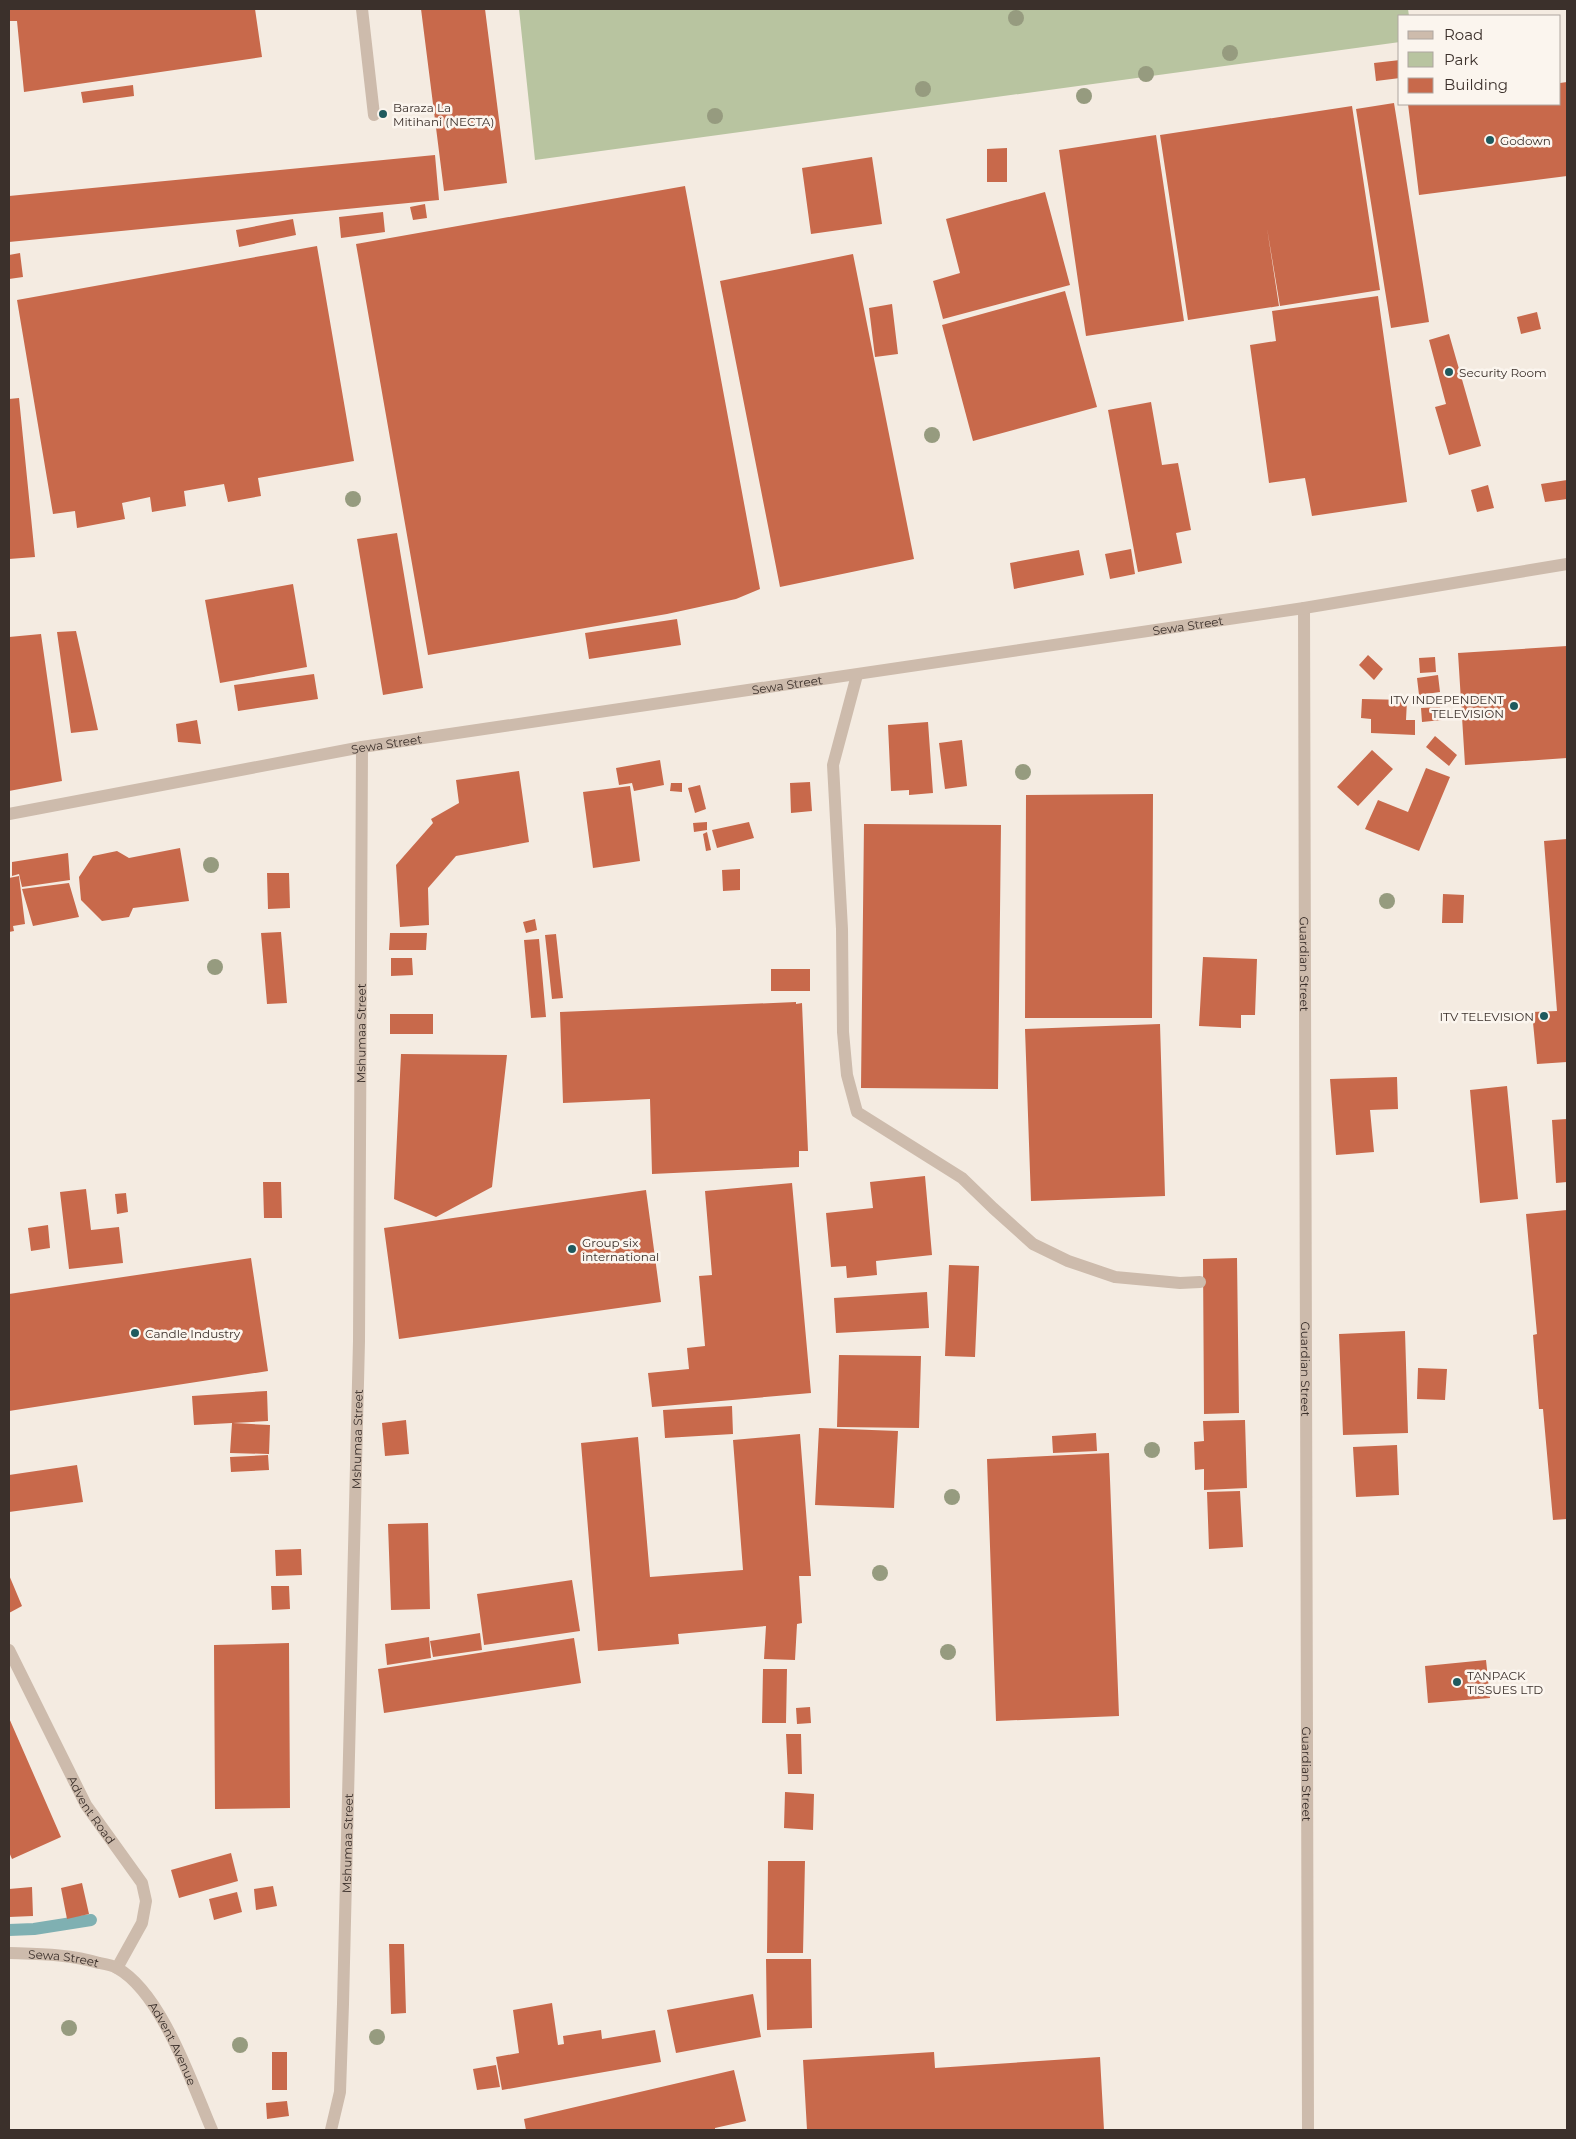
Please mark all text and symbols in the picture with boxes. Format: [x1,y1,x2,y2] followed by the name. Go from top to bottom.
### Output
[1398,15,1561,105] legend
[1444,25,1483,44] text: Road
[1444,50,1478,69] text: Park
[1444,75,1508,94] text: Building
[393,100,494,129] place label: Baraza La Mitihani (NECTA)
[377,108,389,120] marker: Baraza La Mitihani (NECTA)
[1500,133,1551,148] place label: Godown
[1484,134,1496,146] marker: Godown
[1459,365,1547,380] place label: Security Room
[1443,366,1455,378] marker: Security Room
[1151,613,1224,638] street label: Sewa Street
[751,672,824,697] street label: Sewa Street
[1390,692,1504,721] place label: ITV INDEPENDENT TELEVISION
[1508,700,1520,712] marker: ITV INDEPENDENT TELEVISION
[350,731,423,756] street label: Sewa Street
[1297,916,1313,1012] street label: Guardian Street
[353,983,368,1083] street label: Mshumaa Street
[1439,1009,1534,1024] place label: ITV TELEVISION
[1538,1010,1550,1022] marker: ITV TELEVISION
[582,1235,659,1264] place label: Group six international
[566,1243,578,1255] marker: Group six international
[1298,1321,1314,1417] street label: Guardian Street
[145,1326,241,1341] place label: Candle Industry
[129,1327,141,1339] marker: Candle Industry
[348,1389,365,1489] street label: Mshumaa Street
[1467,1668,1543,1697] place label: TANPACK TISSUES LTD
[1451,1676,1463,1688] marker: TANPACK TISSUES LTD
[1299,1726,1315,1822] street label: Guardian Street
[65,1773,119,1847] street label: Advent Road
[338,1793,356,1893] street label: Mshumaa Street
[28,1946,101,1970] street label: Sewa Street
[146,1999,200,2087] street label: Advent Avenue

